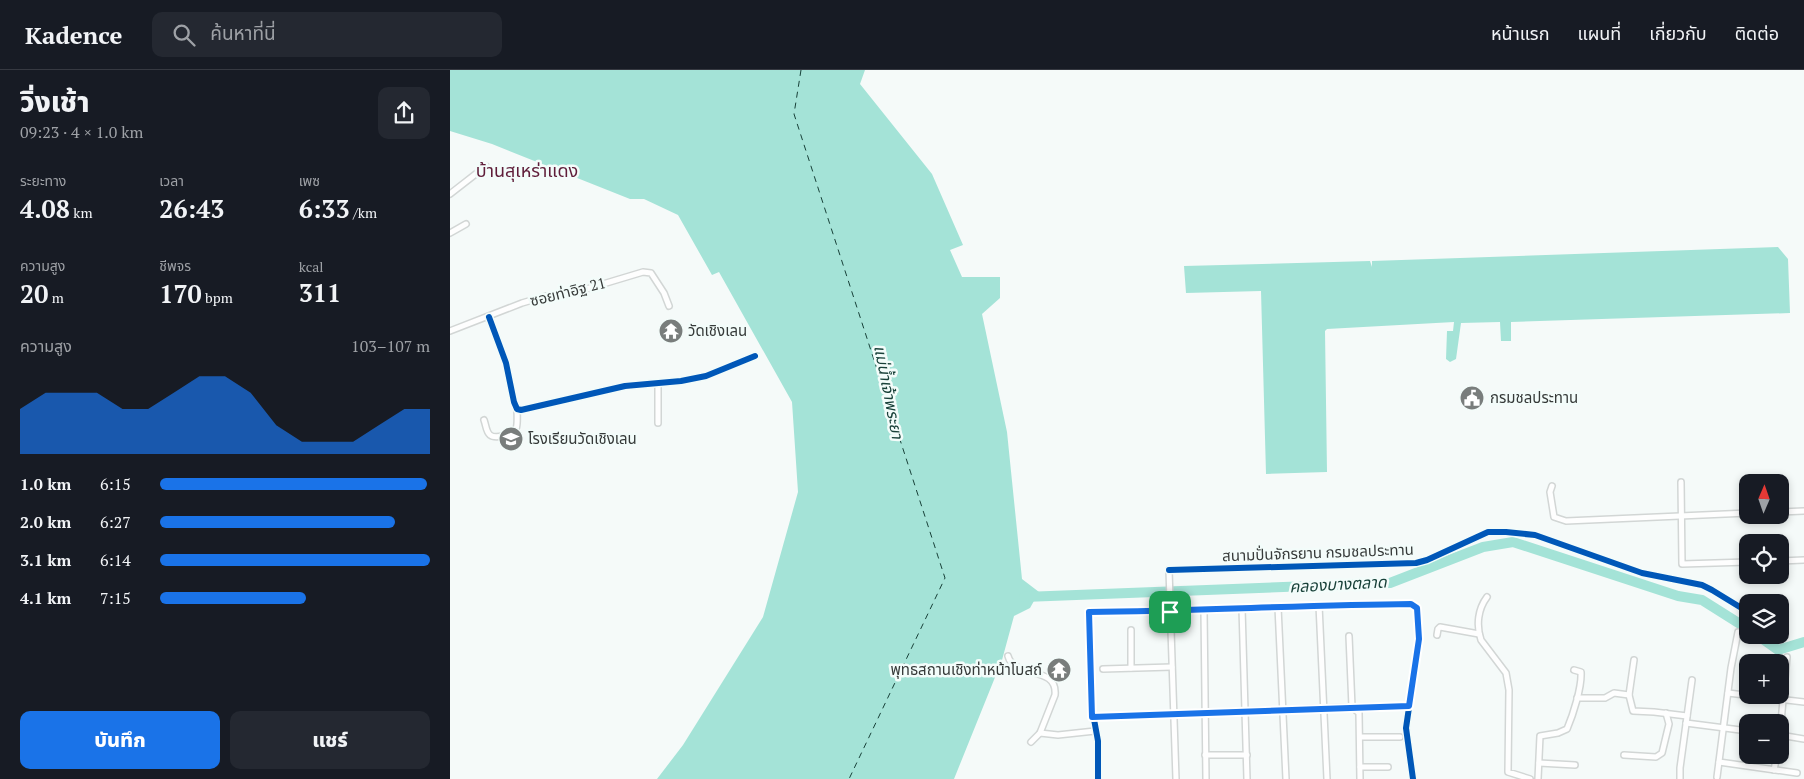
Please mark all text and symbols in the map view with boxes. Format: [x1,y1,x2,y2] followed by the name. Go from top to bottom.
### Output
[152,12,502,57] search box
[25,19,122,51] text: Kadence
[210,20,276,45] text: ค้นหาที่นี่
[170,21,198,49] icon: search
[1491,21,1549,45] text: หน้าแรก
[1577,21,1621,45] text: แผนที่
[1649,21,1707,45] text: เกี่ยวกับ
[1735,21,1779,45] text: ติดต่อ
[20,83,89,120] text: วิ่งเช้า
[378,87,430,139] button: share
[20,121,143,143] text: 09:23 · 4 × 1.0 km
[476,158,578,182] district label: บ้านสุเหร่าแดง
[20,171,66,190] text: ระยะทาง
[159,171,184,190] text: เวลา
[299,171,320,190] text: เพซ
[20,192,70,225] text: 4.08
[159,192,224,225] text: 26:43
[299,192,350,225] text: 6:33
[70,203,93,222] text: km
[350,203,377,222] text: /km
[20,256,65,275] text: ความสูง
[159,256,191,275] text: ชีพจร
[299,257,324,276] text: kcal
[528,272,608,310] street label: ซอยท่าอิฐ 21
[299,276,341,309] text: 311
[20,277,48,310] text: 20
[159,277,202,310] text: 170
[48,288,64,307] text: m
[202,288,233,307] text: bpm
[658,318,684,344] temple icon: วัดเชิงเลน
[688,320,747,340] place label: วัดเชิงเลน
[20,335,72,357] text: ความสูง
[351,335,430,357] text: 103–107 m
[869,343,909,442] water label: แม่น้ำเจ้าพระยา
[1459,385,1485,411] public building icon: กรมชลประทาน
[1490,387,1578,407] place label: กรมชลประทาน
[498,426,524,452] school or university icon: โรงเรียนวัดเชิงเลน
[528,428,637,448] place label: โรงเรียนวัดเชิงเลน
[20,473,71,495] text: 1.0 km
[100,473,131,495] text: 6:15
[1739,474,1789,524] north arrow
[1739,474,1789,764] map controls
[20,511,71,533] text: 2.0 km
[100,511,131,533] text: 6:27
[1739,534,1789,584] button: locate
[1222,539,1414,565] street label: สนามปั่นจักรยาน กรมชลประทาน
[20,549,71,571] text: 3.1 km
[100,549,131,571] text: 6:14
[1289,570,1388,598] water label: คลองบางตลาด
[20,587,71,609] text: 4.1 km
[100,587,131,609] text: 7:15
[1149,591,1191,633] pin
[1739,594,1789,644] button: layers
[1156,598,1184,626] icon: arrive
[1739,654,1789,704] button: +
[1046,657,1072,683] temple icon: พุทธสถานเชิงท่าหน้าโบสถ์
[890,659,1042,679] place label: พุทธสถานเชิงท่าหน้าโบสถ์
[20,711,220,769] button: บันทึก
[230,711,430,769] button: แชร์
[1739,714,1789,764] button: −

